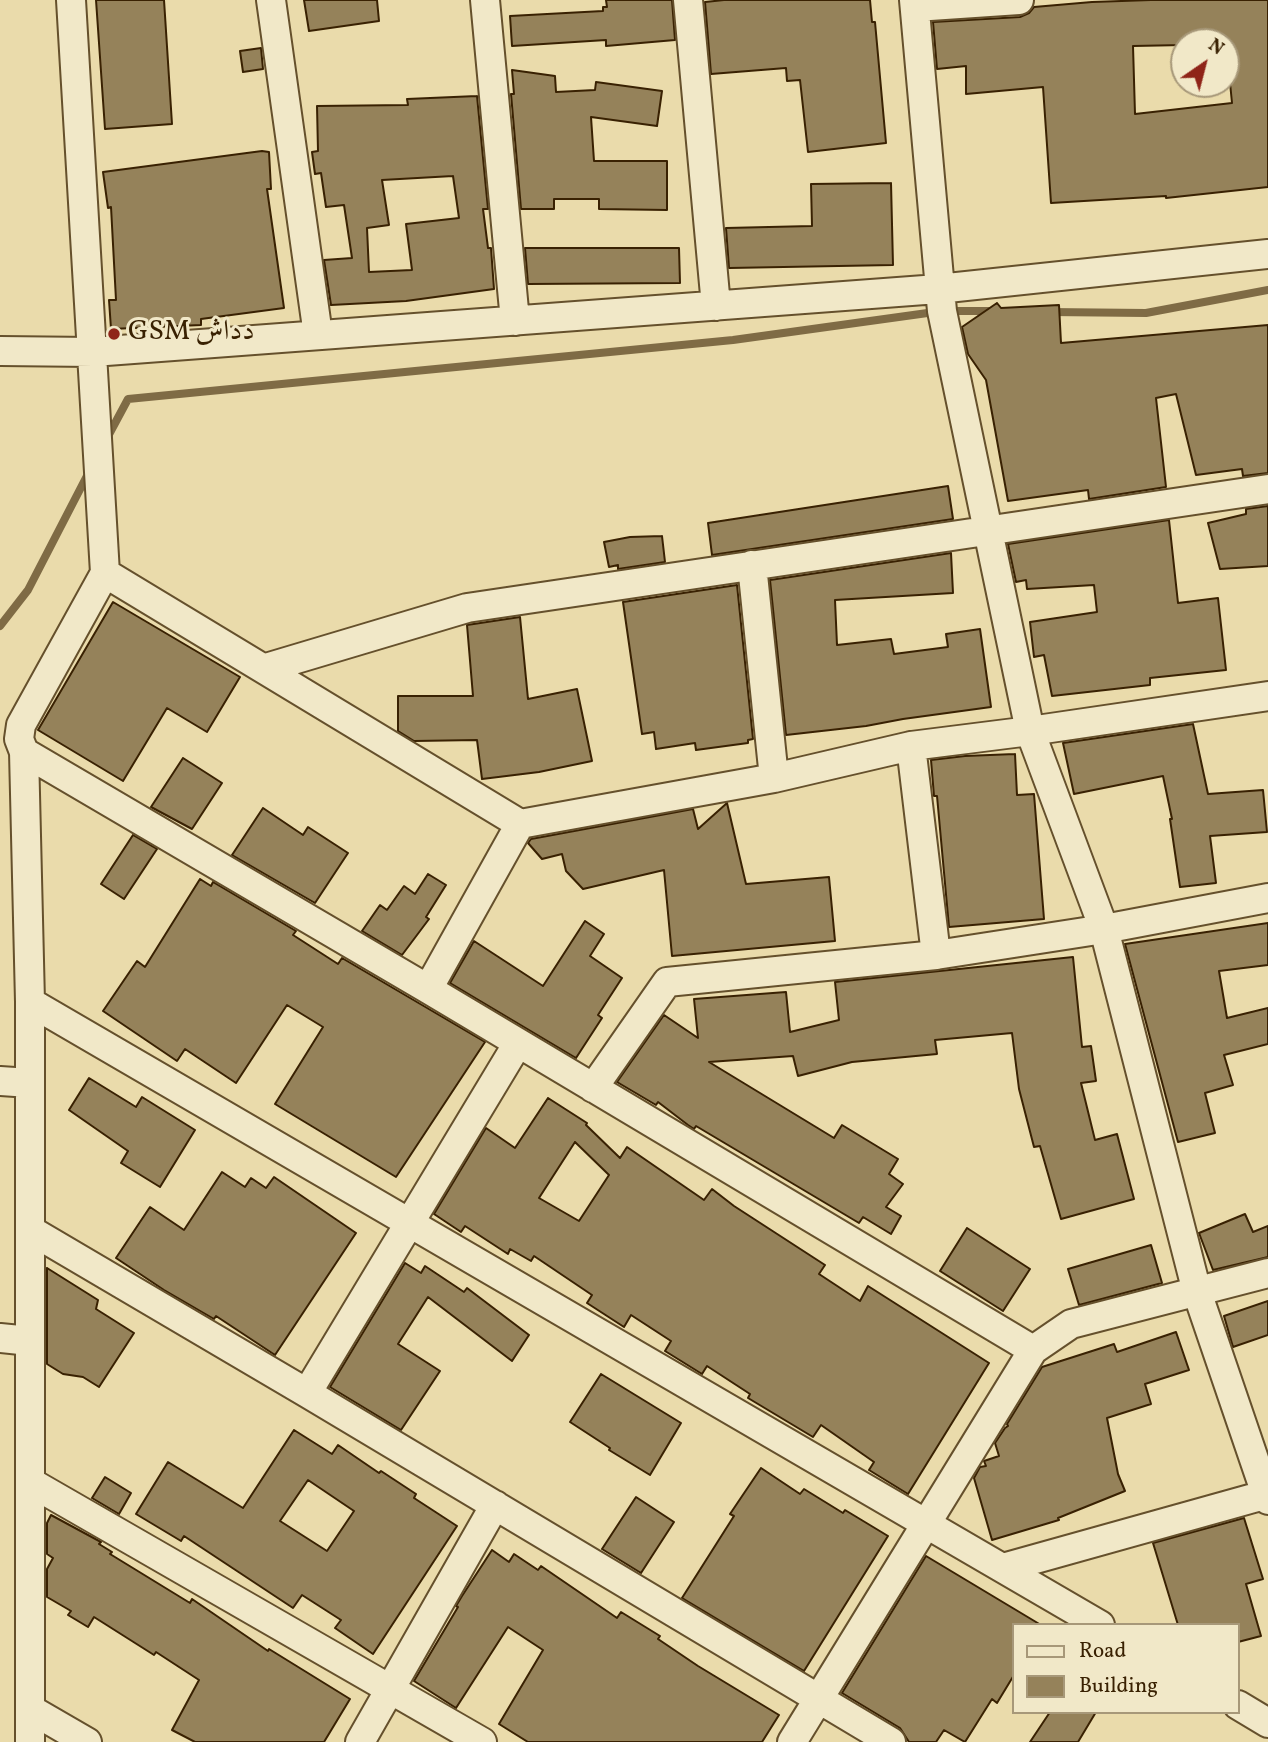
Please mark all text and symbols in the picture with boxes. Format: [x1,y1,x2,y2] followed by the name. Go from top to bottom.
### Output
[1170,28,1240,98] north arrow
[1203,33,1229,62] text: N
[128,317,255,351] place label: GSM دداش
[106,326,122,342] marker: GSM دداش
[1012,1623,1240,1714] legend
[1079,1637,1126,1666] text: Road
[1079,1672,1158,1701] text: Building

